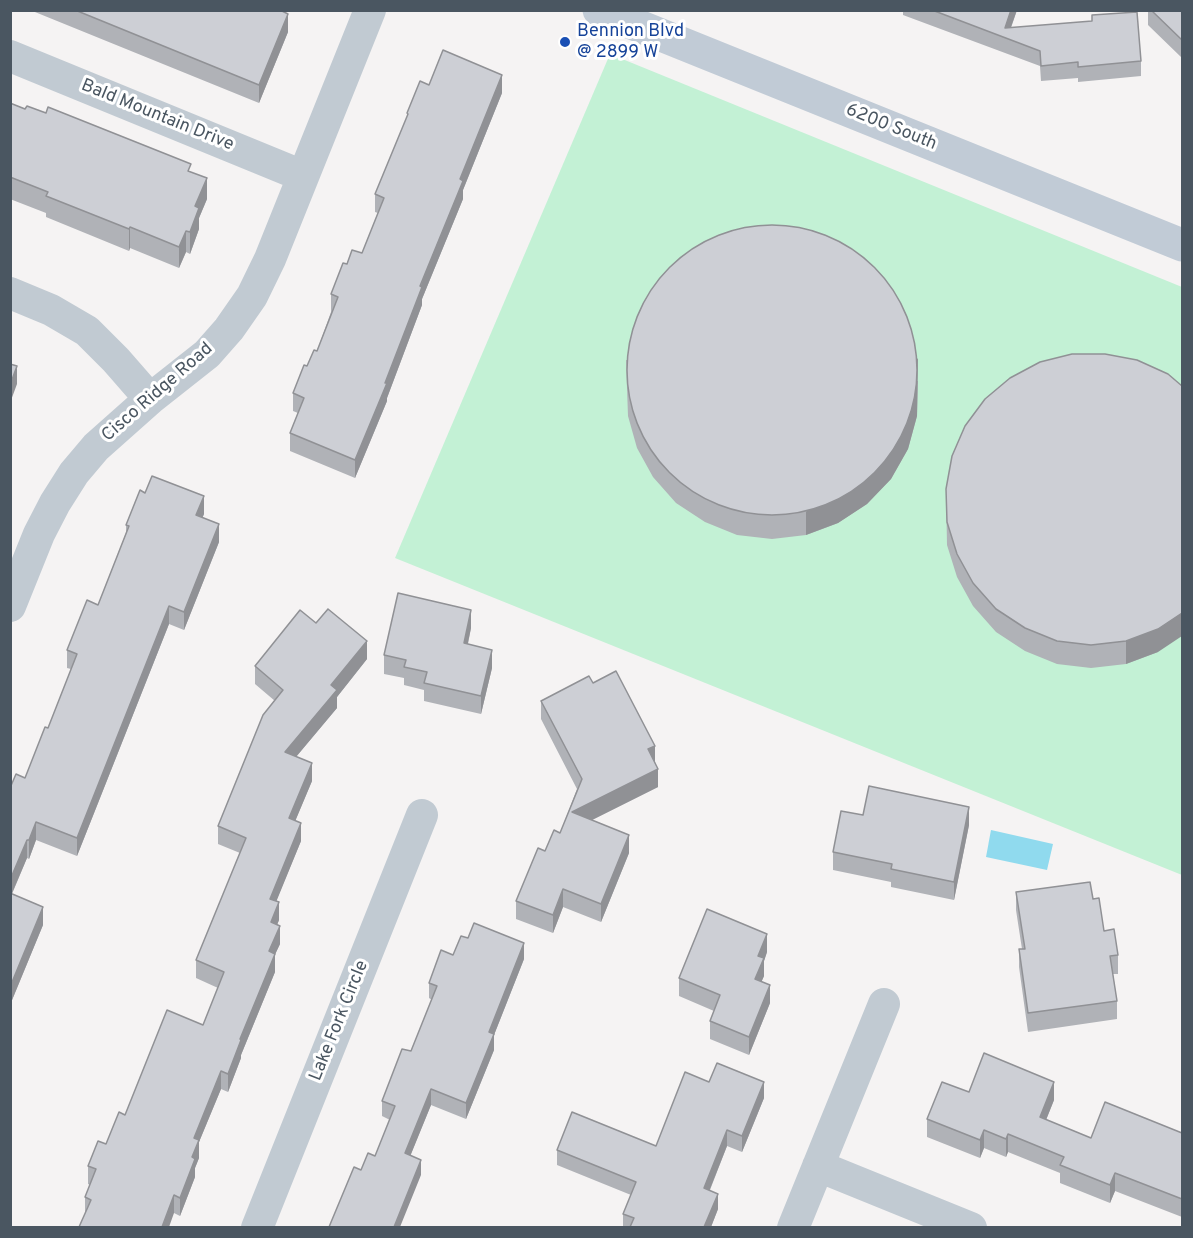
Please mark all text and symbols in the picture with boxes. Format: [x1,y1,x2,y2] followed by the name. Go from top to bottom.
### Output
[577,21,684,63] place label: Bennion Blvd @ 2899 W
[558,35,572,49] marker: Bennion Blvd @ 2899 W
[77,75,237,157] street label: Bald Mountain Drive
[842,100,940,156] street label: 6200 South
[98,339,218,447] street label: Cisco Ridge Road
[306,958,374,1084] street label: Lake Fork Circle

